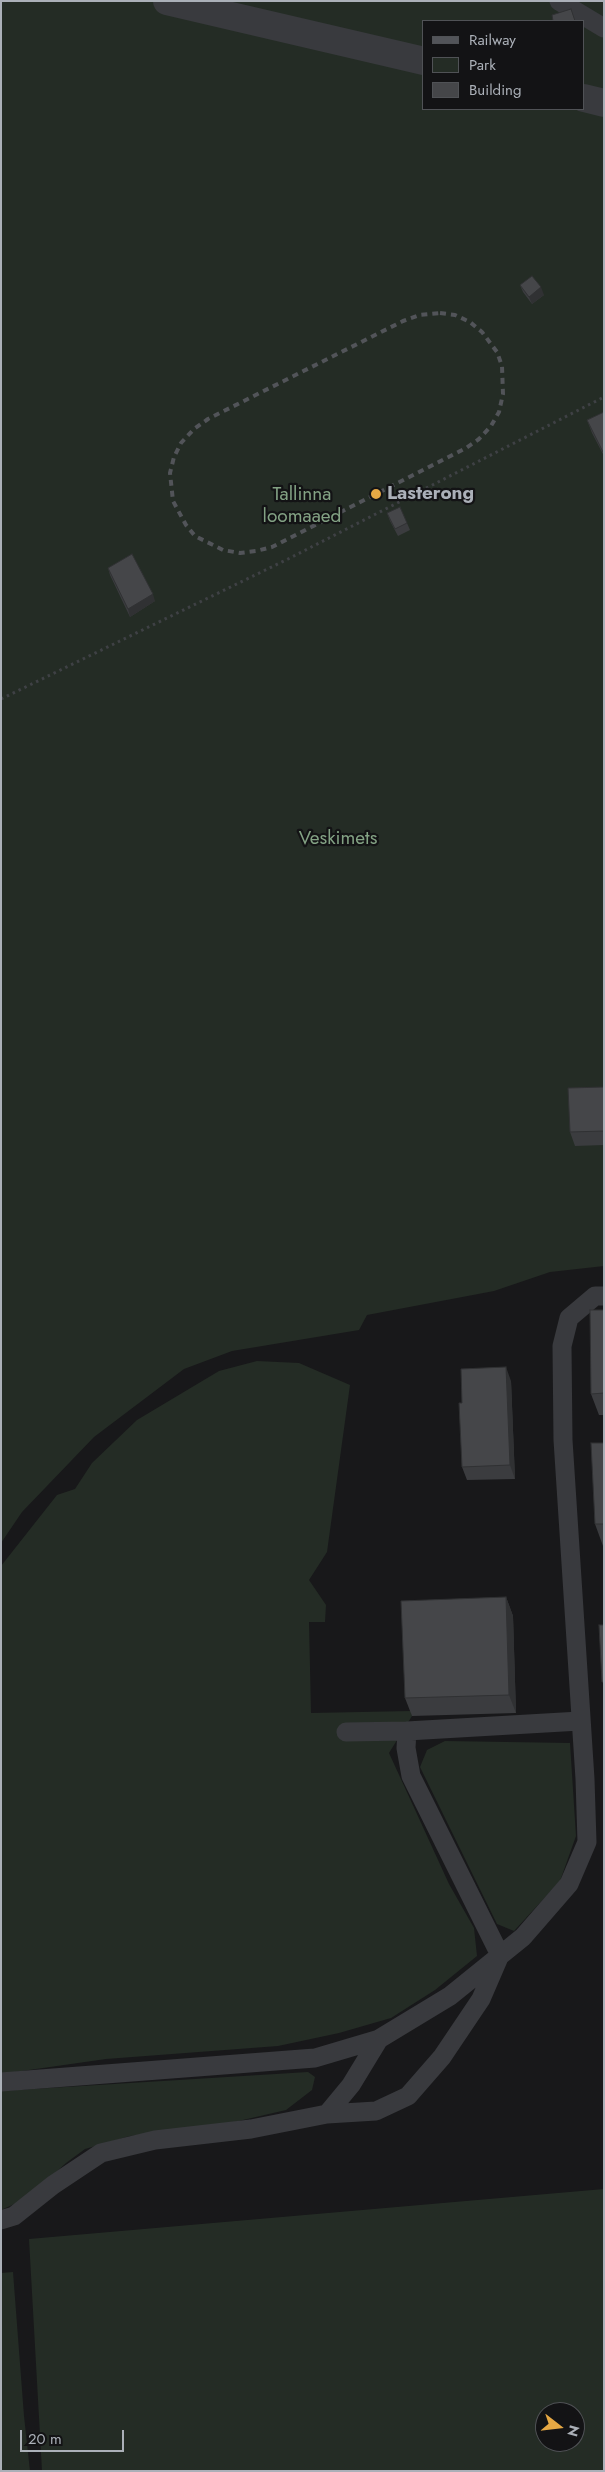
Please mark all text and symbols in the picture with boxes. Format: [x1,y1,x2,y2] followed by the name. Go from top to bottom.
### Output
[422,20,585,110] legend
[469,29,516,51] text: Railway
[469,54,496,76] text: Park
[469,79,521,101] text: Building
[387,483,474,505] place label: Lasterong
[263,484,341,528] park label: Tallinna loomaaed
[369,487,383,501] marker: Lasterong
[299,828,377,850] park label: Veskimets
[535,2402,585,2452] north arrow
[22,2420,126,2452] scale bar
[562,2423,585,2439] text: N
[28,2428,62,2450] text: 20 m

